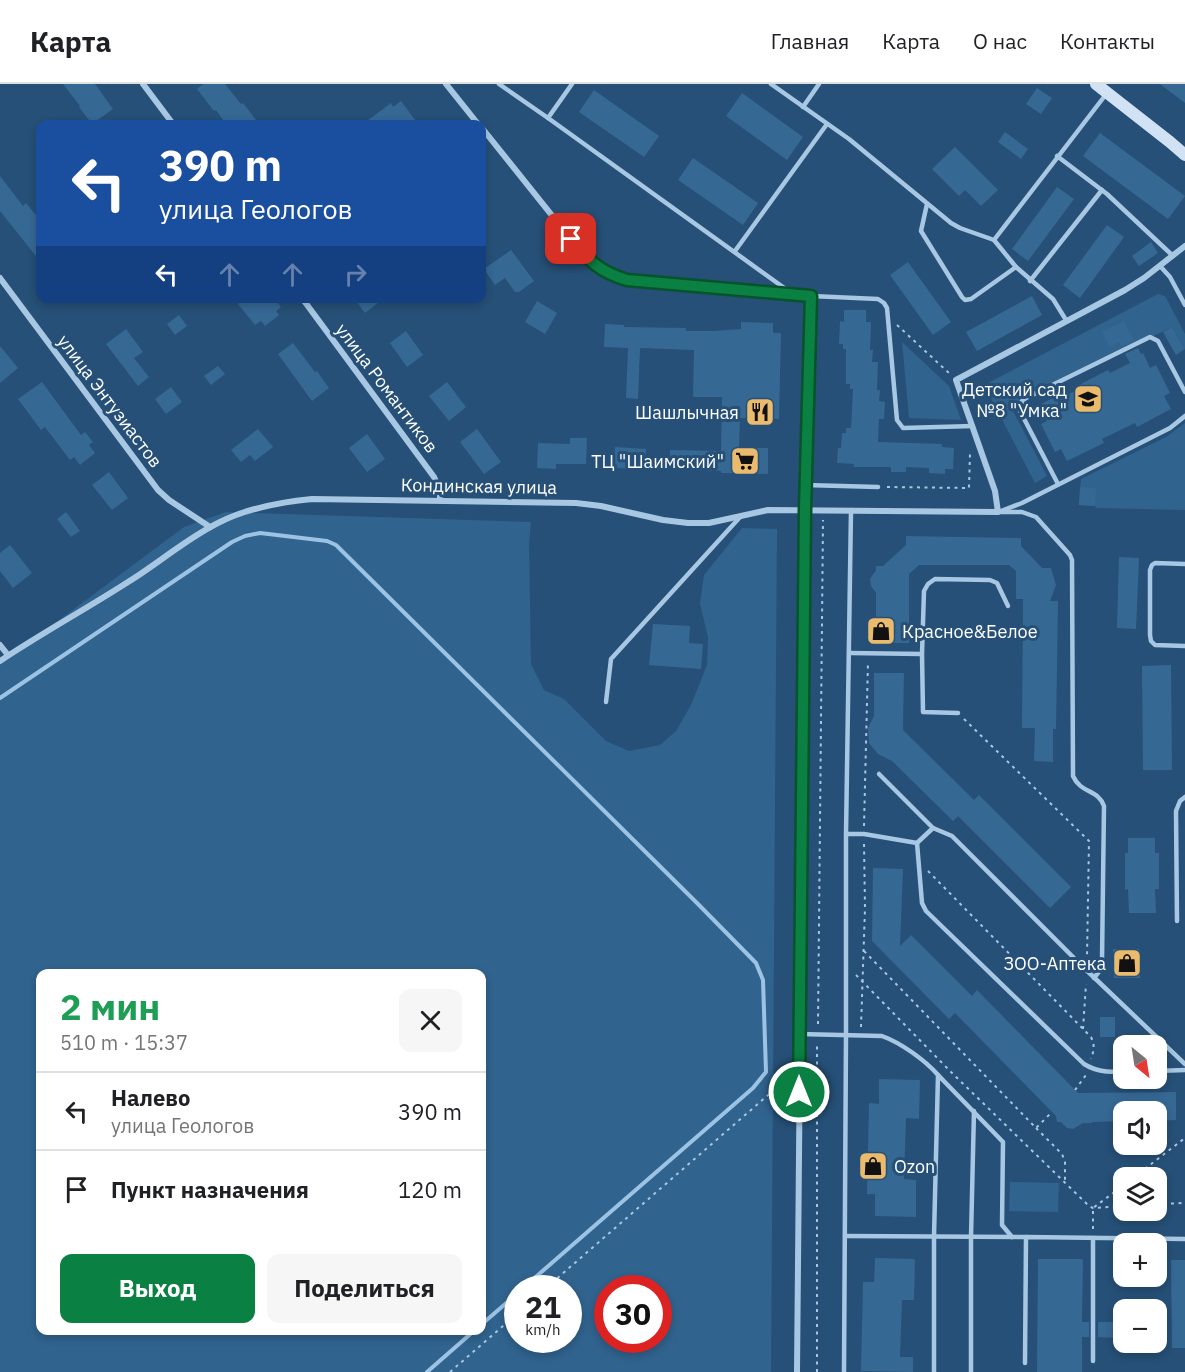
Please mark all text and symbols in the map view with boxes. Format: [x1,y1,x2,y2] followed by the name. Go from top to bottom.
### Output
[30,23,111,60] text: Карта
[771,27,849,55] text: Главная
[882,27,940,55] text: Карта
[973,27,1027,55] text: О нас
[1060,27,1155,55] text: Контакты
[159,138,282,193] text: 390 m
[60,144,138,222] icon: left
[159,191,353,226] text: улица Геологов
[545,213,596,264] pin
[554,222,587,255] icon: arrive
[150,258,183,291] icon: left
[213,258,246,291] icon: ahead
[276,258,309,291] icon: ahead
[339,258,372,291] icon: right
[331,319,443,457] street label: улица Романтиков
[53,330,167,472] street label: улица Энтузиастов
[962,378,1067,422] place label: Детский сад №8 "Умка"
[1072,383,1104,415] school or university icon: Детский сад №8 "Умка"
[744,396,776,428] restaurant icon: Шашлычная
[635,401,739,424] place label: Шашлычная
[729,445,761,477] supermarket icon: ТЦ "Шаимский"
[591,450,724,473] place label: ТЦ "Шаимский"
[401,473,558,499] street label: Кондинская улица
[865,615,897,647] shop icon: Красное&Белое
[902,620,1038,643] place label: Красное&Белое
[1111,947,1143,979] shop icon: ЗОО-Аптека
[1003,952,1106,975] place label: ЗОО-Аптека
[60,983,160,1030] text: 2 мин
[399,989,462,1052] button: close
[60,1029,188,1056] text: 510 m · 15:37
[1113,1035,1167,1089] north arrow
[1113,1035,1167,1353] map controls
[767,1060,831,1124] position arrow
[111,1083,190,1112] text: Налево
[60,1095,93,1128] icon: left
[398,1097,462,1126] text: 390 m
[1113,1101,1167,1155] button: sound
[111,1112,254,1139] text: улица Геологов
[857,1150,889,1182] shop icon: Ozon
[894,1155,935,1178] place label: Ozon
[1113,1167,1167,1221] button: layers
[60,1173,93,1206] icon: arrive
[111,1175,309,1204] text: Пункт назначения
[398,1175,462,1204] text: 120 m
[1113,1233,1167,1287] button: +
[60,1254,255,1323] button: Выход
[267,1254,462,1323] button: Поделиться
[594,1275,672,1353] speed limit sign: 30
[525,1287,561,1326] text: 21
[1113,1299,1167,1353] button: −
[525,1320,561,1339] text: km/h

